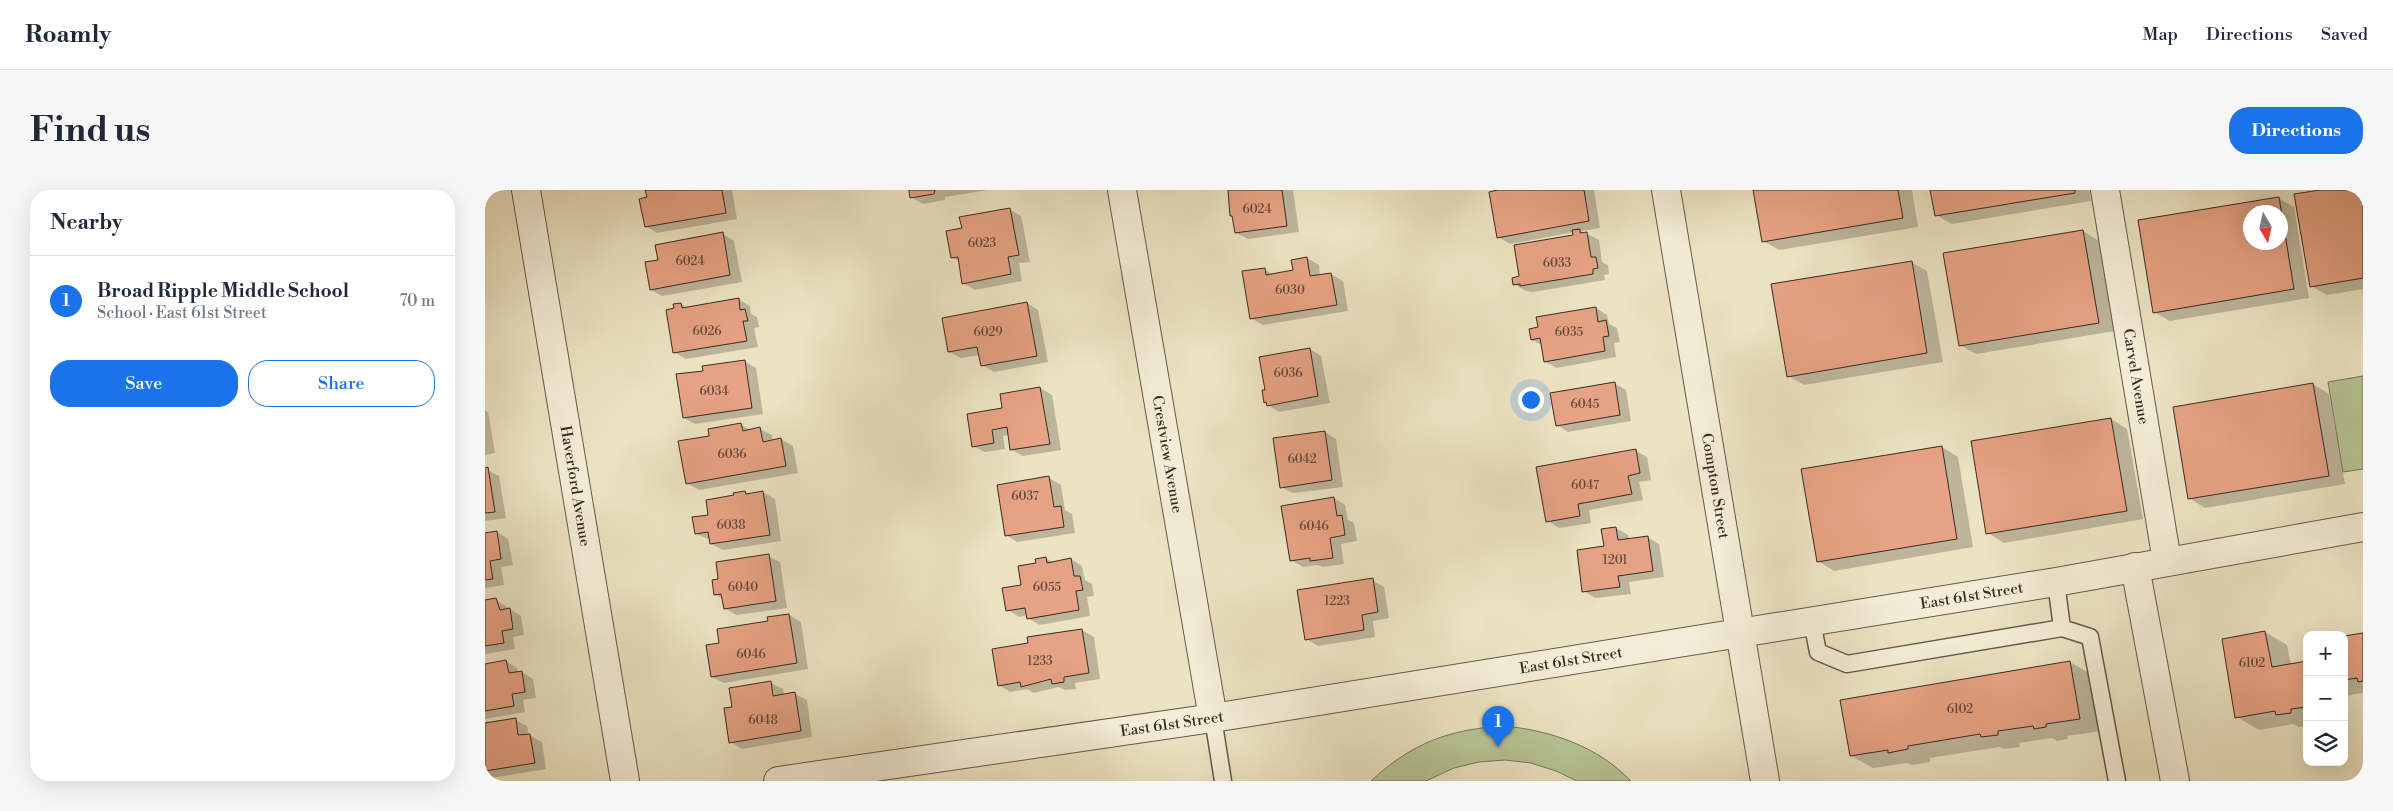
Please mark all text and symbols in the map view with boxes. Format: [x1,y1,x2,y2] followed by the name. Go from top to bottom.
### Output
[25,20,111,50] text: Roamly
[2142,23,2178,46] text: Map
[2206,23,2293,46] text: Directions
[2321,23,2368,46] text: Saved
[2229,107,2363,154] button: Directions
[30,109,150,152] text: Find us
[1242,202,1272,217] house number: 6024
[2243,205,2288,250] north arrow
[50,210,123,236] text: Nearby
[968,236,997,251] house number: 6023
[675,254,705,269] house number: 6024
[1543,256,1572,271] house number: 6033
[97,279,349,303] text: Broad Ripple Middle School
[1275,283,1305,298] house number: 6030
[62,291,70,311] text: 1
[399,291,435,311] text: 70 m
[97,303,267,323] text: School · East 61st Street
[692,324,722,339] house number: 6026
[973,325,1003,340] house number: 6029
[1555,325,1584,340] house number: 6035
[2119,327,2154,426] street label: Carvel Avenue
[50,360,238,407] button: Save
[248,360,435,407] button: Share
[1273,366,1303,381] house number: 6036
[699,384,729,399] house number: 6034
[1518,387,1544,413] your location
[1148,394,1187,514] street label: Crestview Avenue
[1571,397,1600,412] house number: 6045
[556,424,595,548] street label: Haverford Avenue
[1697,432,1734,541] street label: Compton Street
[717,447,747,462] house number: 6036
[1287,452,1317,467] house number: 6042
[1571,478,1599,493] house number: 6047
[1011,489,1039,504] house number: 6037
[716,518,746,533] house number: 6038
[1299,519,1329,534] house number: 6046
[1603,553,1628,568] house number: 1201
[1919,578,2025,613] street label: East 61st Street
[728,580,758,595] house number: 6040
[1033,580,1062,595] house number: 6055
[1324,594,1350,609] house number: 1223
[2303,631,2348,766] map controls
[2303,631,2348,676] button: +
[1518,642,1624,678] street label: East 61st Street
[736,647,766,662] house number: 6046
[1027,654,1053,669] house number: 1233
[2239,656,2265,671] house number: 6102
[2303,676,2348,721] button: −
[1947,702,1973,717] house number: 6102
[1482,706,1514,747] pin: 1
[1119,707,1226,741] street label: East 61st Street
[748,713,778,728] house number: 6048
[2303,721,2348,766] button: layers

